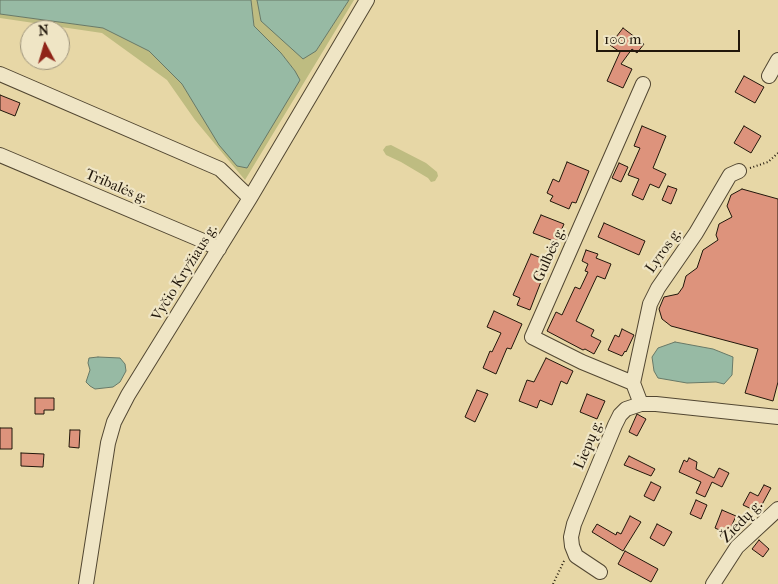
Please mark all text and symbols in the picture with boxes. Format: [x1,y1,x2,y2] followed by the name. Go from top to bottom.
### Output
[20,20,70,70] north arrow
[598,20,742,52] scale bar
[37,22,50,40] text: N
[604,30,642,48] text: 100 m
[82,166,150,208] street label: Tribalės g.
[148,221,222,325] street label: Vyčio Kryžiaus g.
[530,225,570,285] street label: Gulbės g.
[642,225,686,277] street label: Lyros g.
[571,418,607,472] street label: Liepų g.
[717,497,767,547] street label: Žiedų g.

